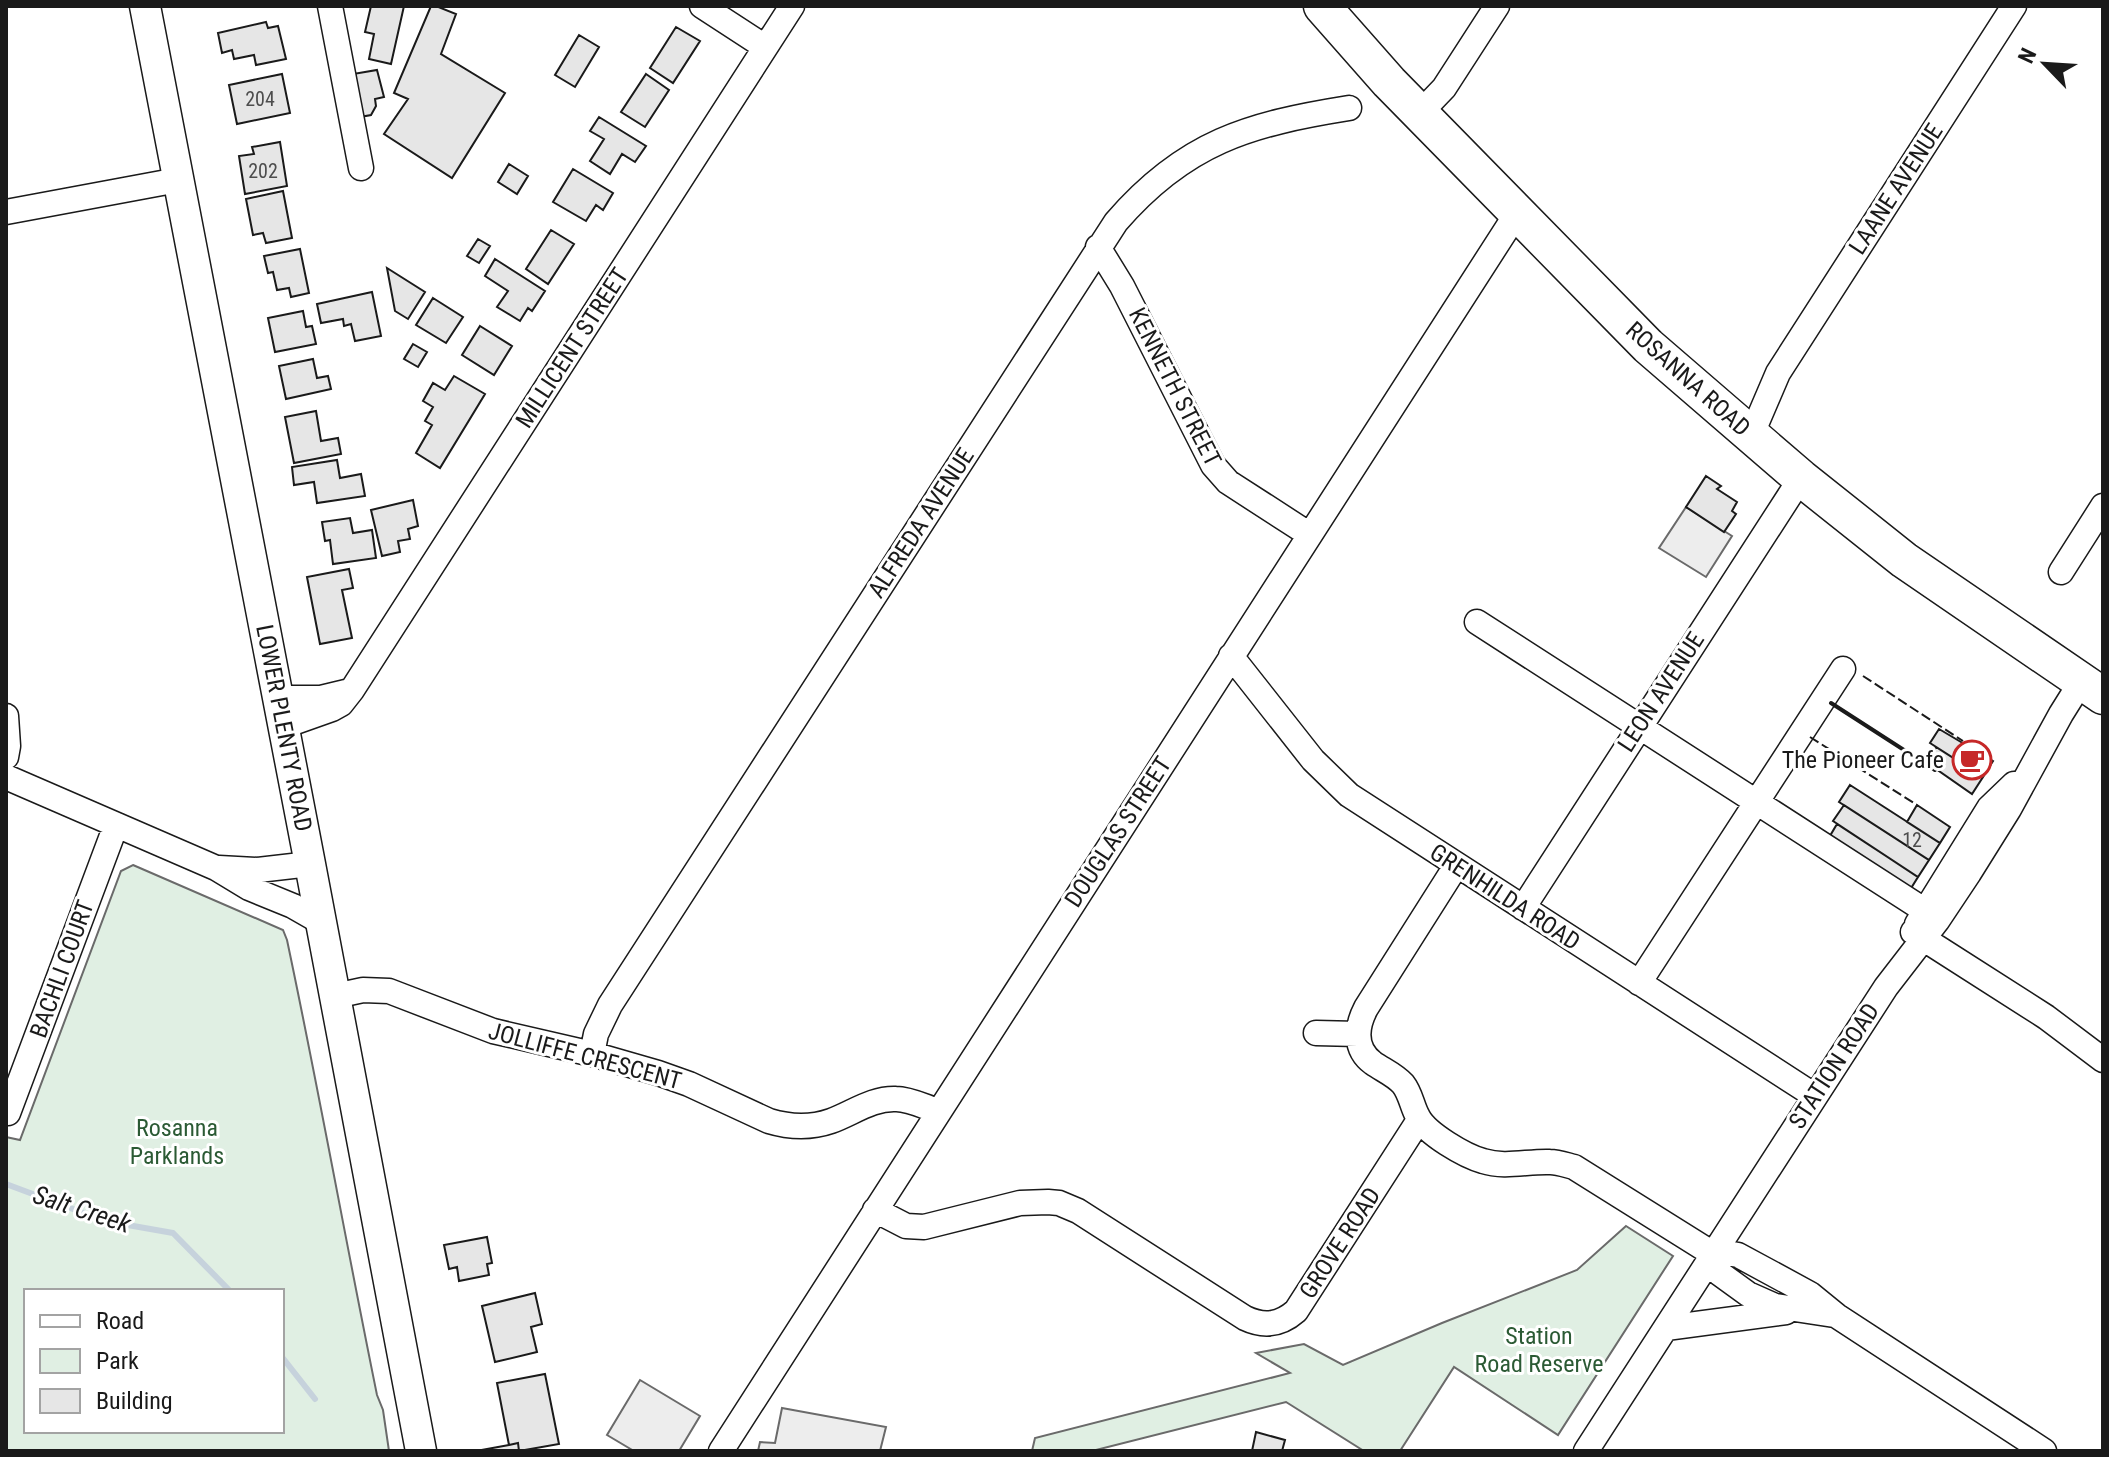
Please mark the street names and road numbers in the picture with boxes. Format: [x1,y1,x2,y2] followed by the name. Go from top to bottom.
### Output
[1843,118,1949,260] street label: LAANE AVENUE
[510,263,634,433] street label: MILLICENT STREET
[1123,303,1227,471] street label: KENNETH STREET
[1620,316,1756,442] street label: ROSANNA ROAD
[862,443,980,603] street label: ALFREDA AVENUE
[250,622,318,834] street label: LOWER PLENTY ROAD
[1612,627,1710,757] street label: LEON AVENUE
[1059,752,1177,912] street label: DOUGLAS STREET
[1425,838,1585,956] street label: GRENHILDA ROAD
[24,897,100,1041] street label: BACHLI COURT
[1783,998,1885,1134] street label: STATION ROAD
[485,1017,685,1095] street label: JOLLIFFE CRESCENT
[1294,1182,1386,1304] street label: GROVE ROAD

